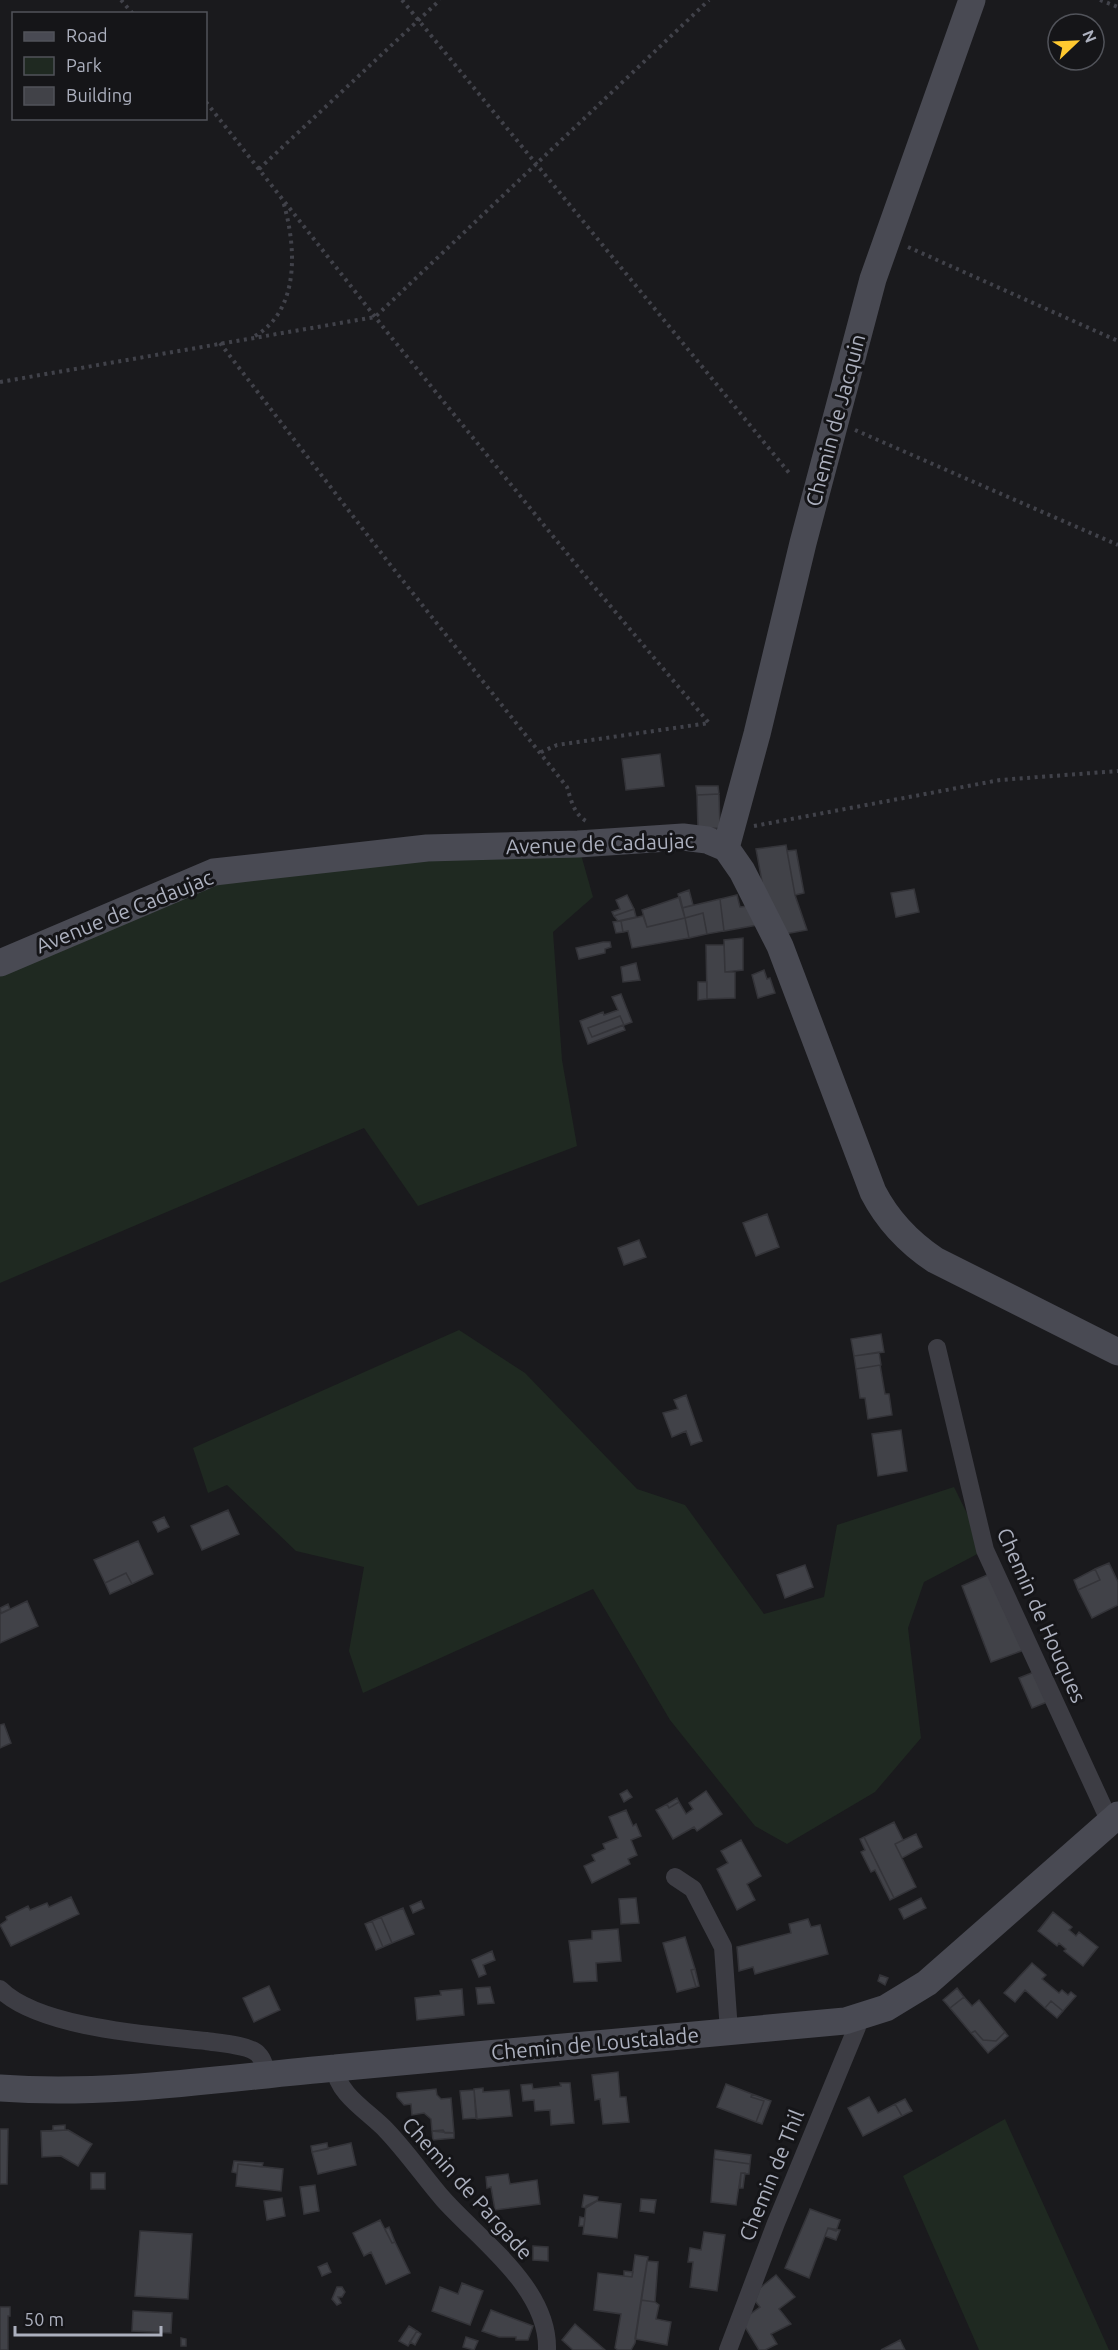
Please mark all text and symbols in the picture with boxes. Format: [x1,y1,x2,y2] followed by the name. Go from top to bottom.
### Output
[12,12,207,120] legend
[1046,12,1106,72] north arrow
[66,25,108,45] text: Road
[1079,27,1100,45] text: N
[66,55,102,75] text: Park
[66,85,132,105] text: Building
[800,331,870,509] street label: Chemin de Jacquin
[505,828,695,858] street label: Avenue de Cadaujac
[32,864,216,957] street label: Avenue de Cadaujac
[993,1524,1091,1706] street label: Chemin de Houques
[490,2022,700,2064] street label: Chemin de Loustalade
[734,2106,808,2244] street label: Chemin de Thil
[398,2112,538,2264] street label: Chemin de Pargade
[15,2299,160,2337] scale bar
[24,2309,64,2329] text: 50 m

